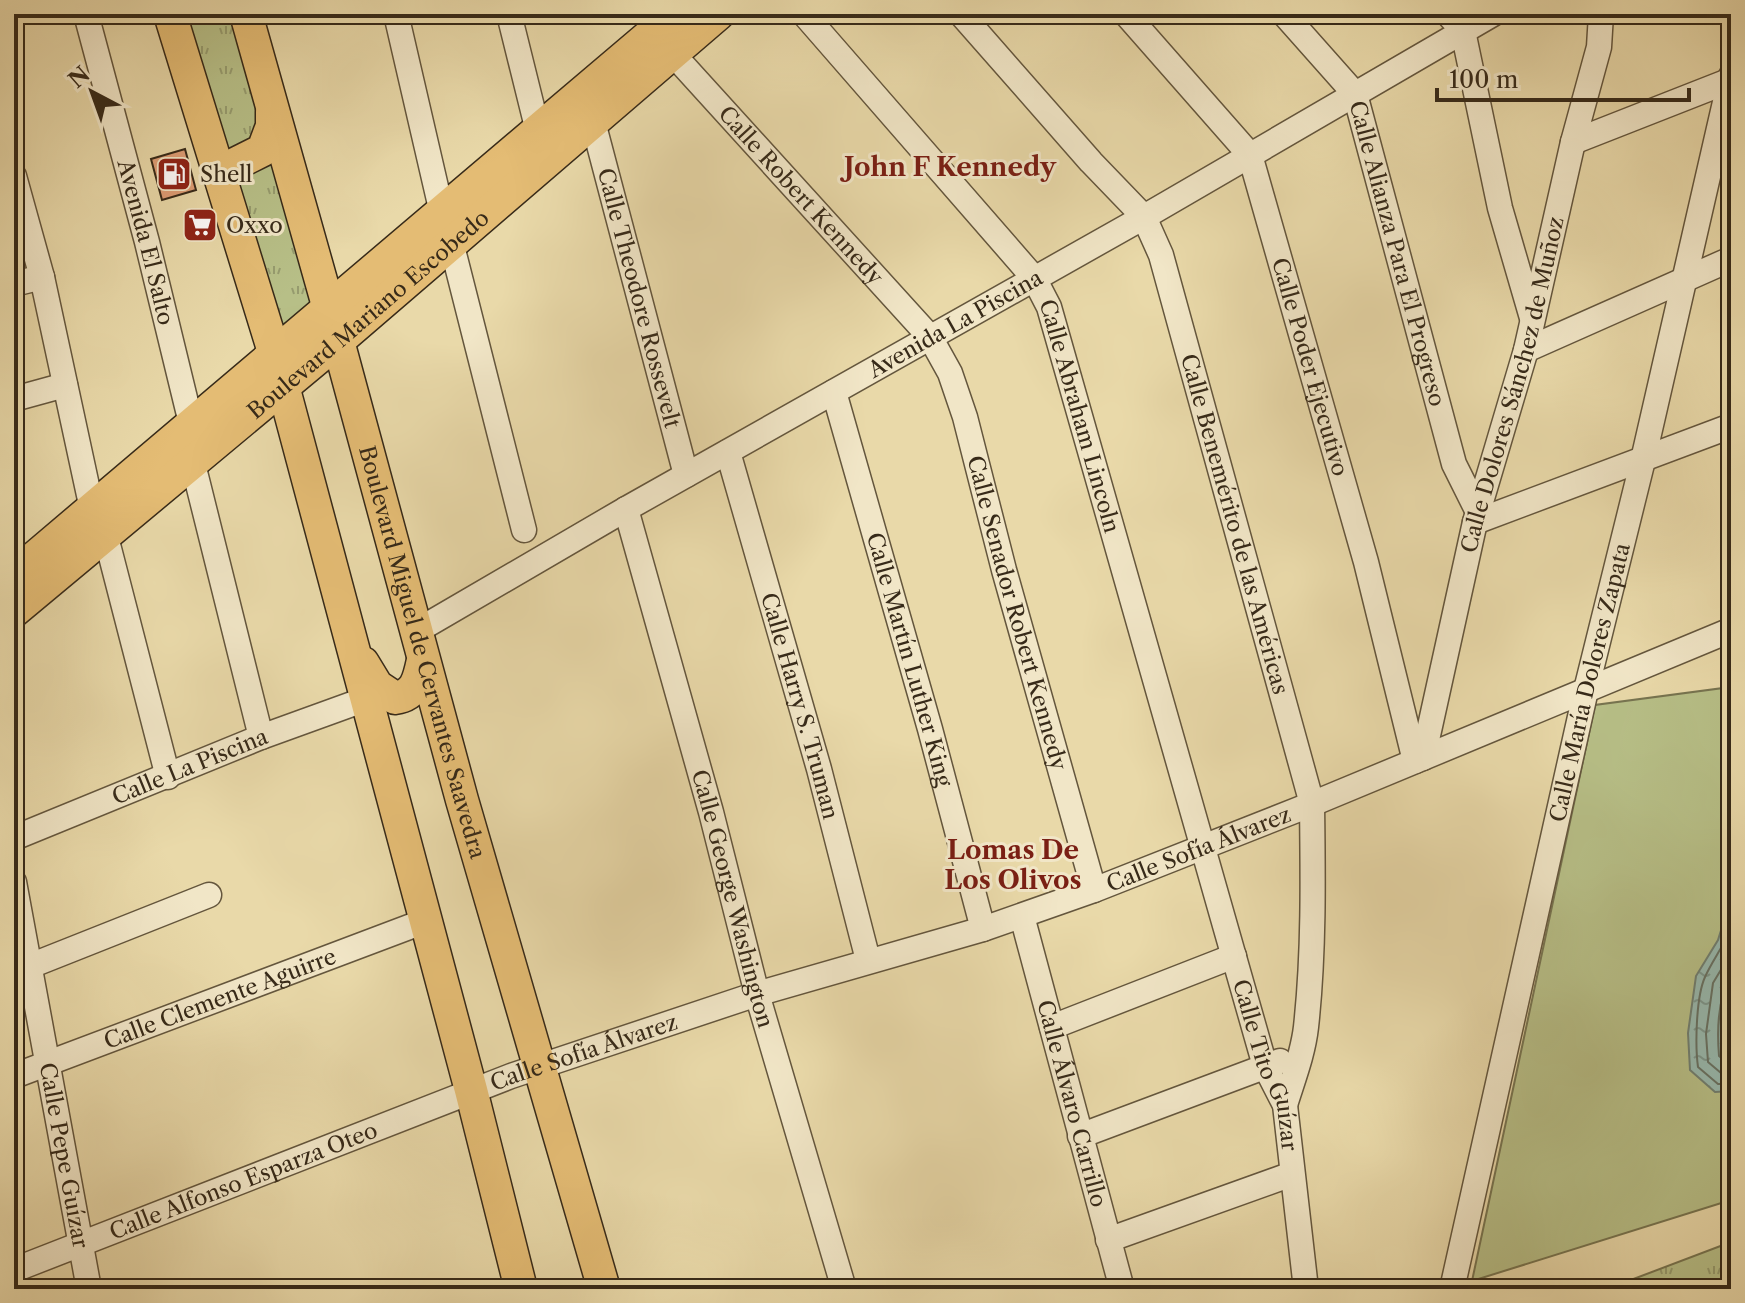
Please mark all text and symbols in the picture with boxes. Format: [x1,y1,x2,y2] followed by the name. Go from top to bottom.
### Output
[52,52,132,132] north arrow
[1437,52,1689,102] scale bar
[63,61,95,94] text: N
[1449,65,1518,94] text: 100 m
[1343,98,1451,409] street label: Calle Alianza Para El Progreso
[713,100,889,291] street label: Calle Robert Kennedy
[840,151,1057,183] district label: John F Kennedy
[155,155,193,193] fuel station icon: Shell
[111,156,180,328] street label: Avenida El Salto
[200,161,253,188] place label: Shell
[592,165,686,431] street label: Calle Theodore Rossevelt
[242,204,495,425] street label: Boulevard Mariano Escobedo
[181,206,219,244] supermarket icon: Oxxo
[226,212,283,239] place label: Oxxo
[1456,214,1570,555] street label: Calle Dolores Sánchez de Muñoz
[1266,255,1354,479] street label: Calle Poder Ejecutivo
[863,264,1048,384] street label: Avenida La Piscina
[1033,296,1126,536] street label: Calle Abraham Lincoln
[1175,351,1294,697] street label: Calle Benemérito de las Américas
[353,443,491,862] street label: Boulevard Miguel de Cervantes Saavedra
[961,453,1073,774] street label: Calle Senador Robert Kennedy
[861,529,958,790] street label: Calle Martín Luther King
[1544,540,1636,825] street label: Calle María Dolores Zapata
[755,590,844,822] street label: Calle Harry S. Truman
[108,723,272,810] street label: Calle La Piscina
[686,767,779,1031] street label: Calle George Washington
[1103,801,1295,898] street label: Calle Sofía Álvarez
[944,834,1082,896] district label: Lomas De Los Olivos
[100,943,340,1055] street label: Calle Clemente Aguirre
[1227,976,1303,1152] street label: Calle Tito Guízar
[1031,997,1112,1210] street label: Calle Álvaro Carrillo
[486,1009,681,1097] street label: Calle Sofía Álvarez
[34,1061,94,1250] street label: Calle Pepe Guízar
[106,1117,381,1245] street label: Calle Alfonso Esparza Oteo

